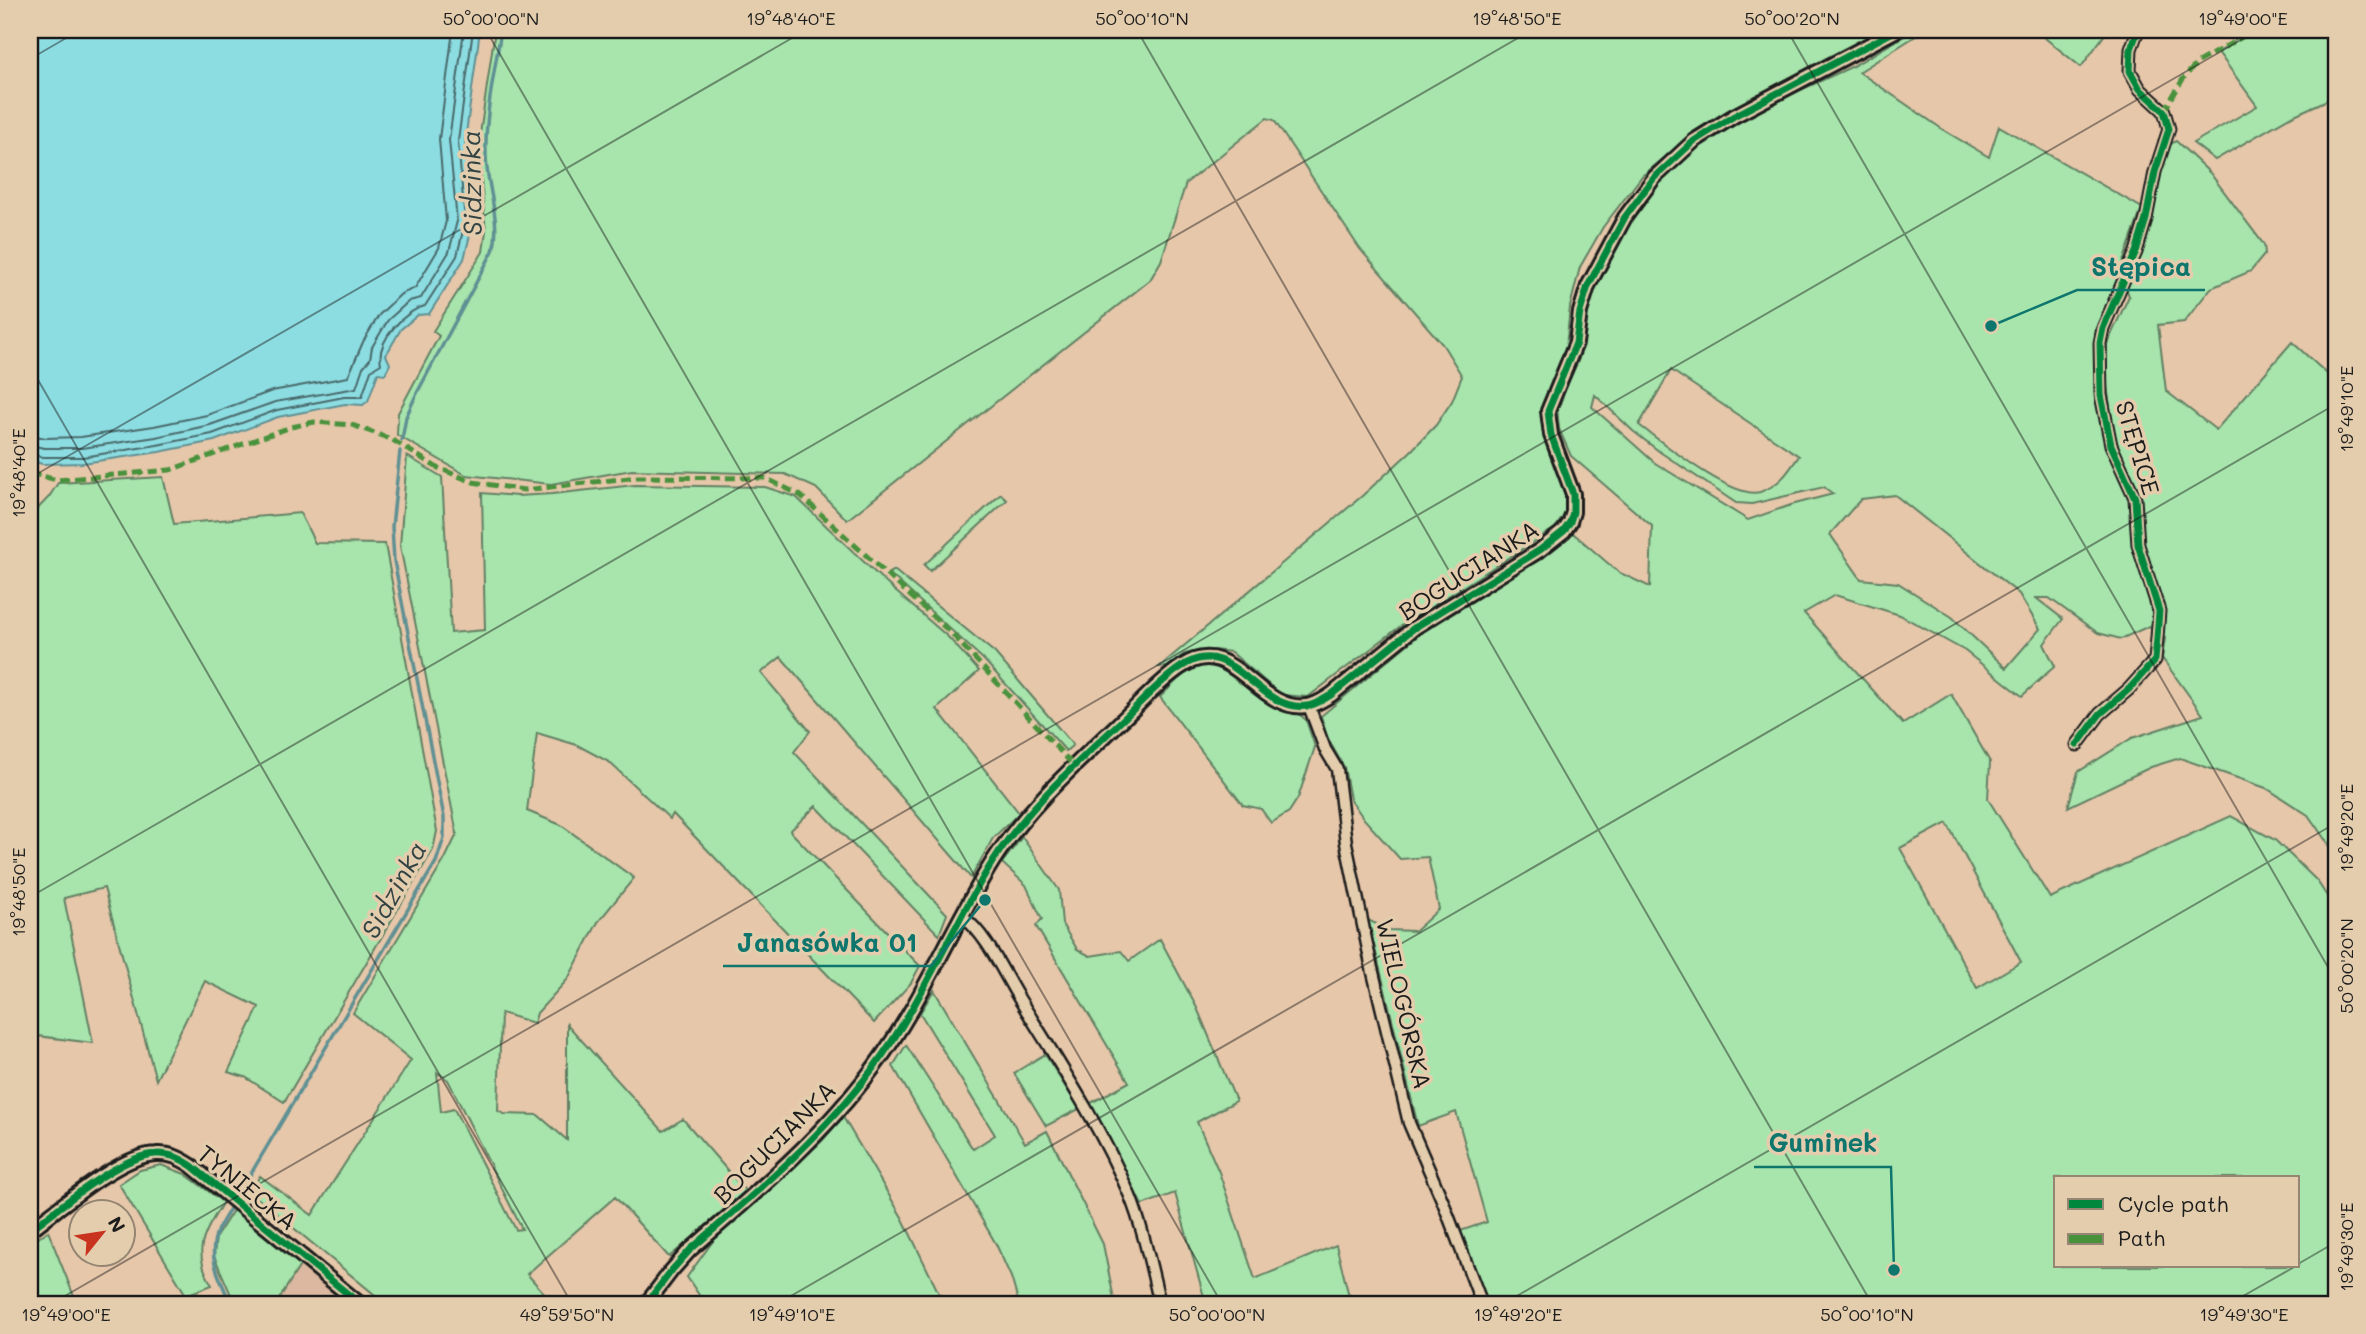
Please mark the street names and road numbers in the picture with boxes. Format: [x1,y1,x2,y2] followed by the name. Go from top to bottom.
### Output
[2109,397,2167,498] street label: STĘPICE
[1392,513,1544,627] street label: BOGUCIANKA
[1370,915,1439,1092] street label: WIELOGÓRSKA
[706,1074,842,1210] street label: BOGUCIANKA
[192,1137,304,1236] street label: TYNIECKA

